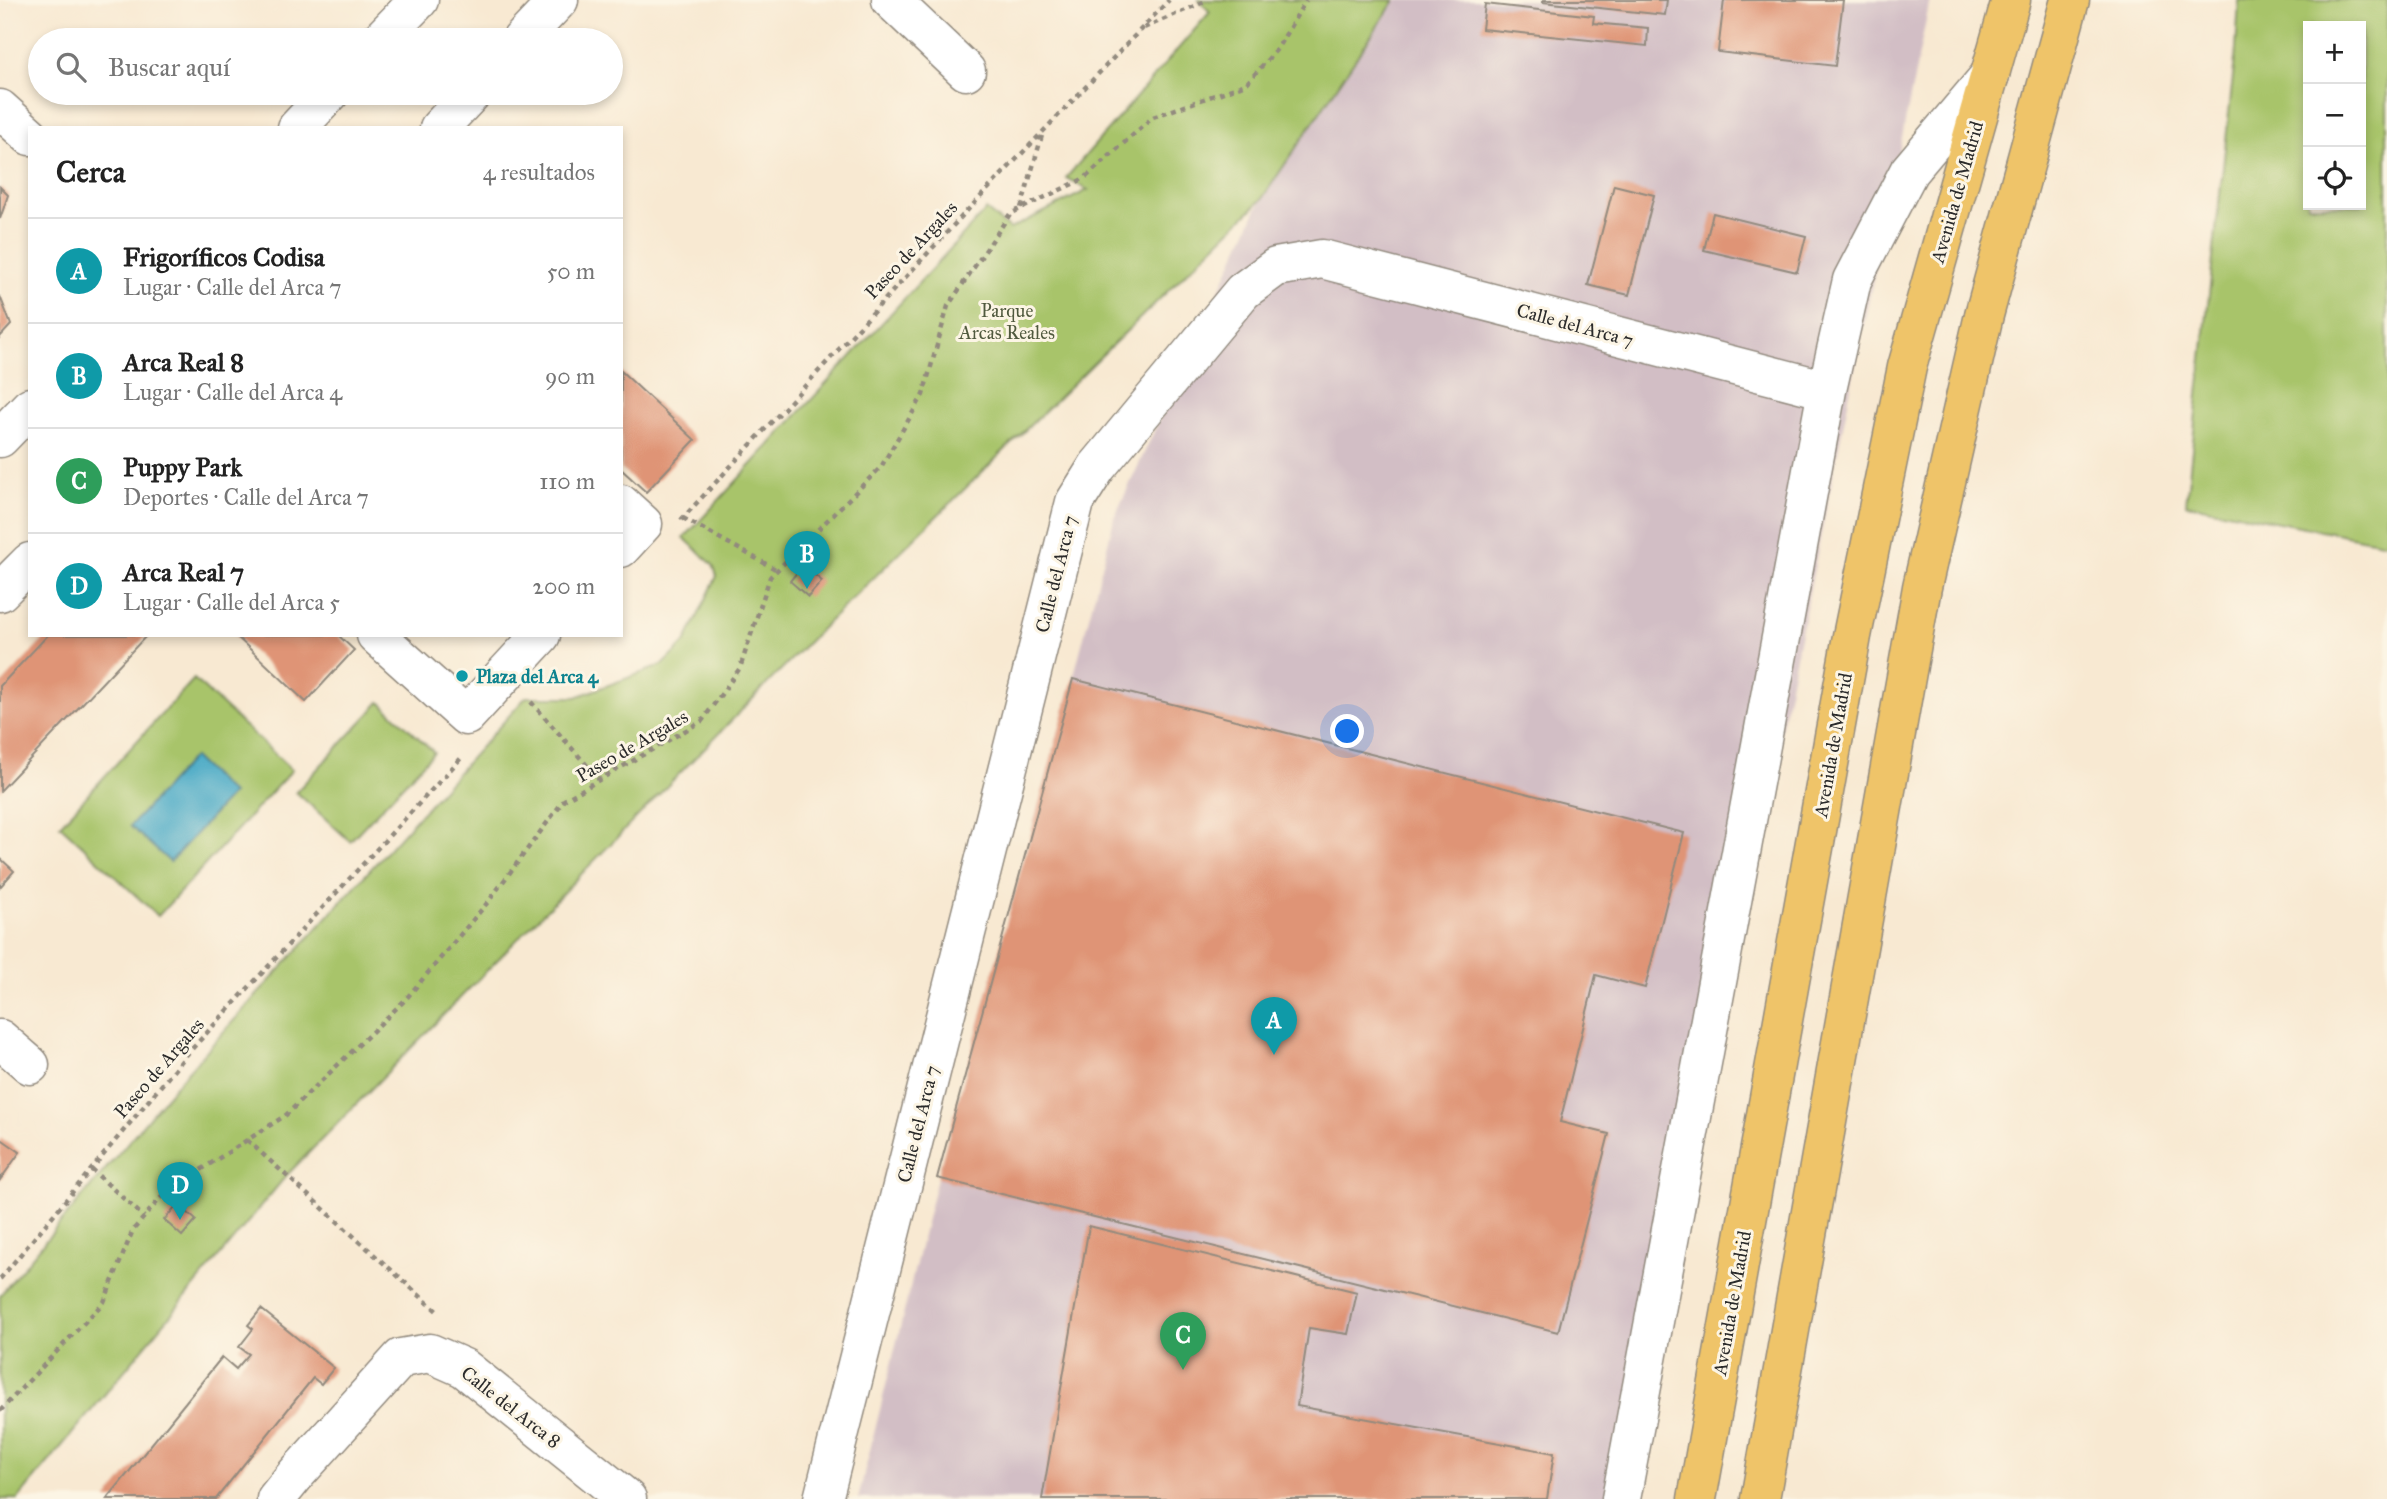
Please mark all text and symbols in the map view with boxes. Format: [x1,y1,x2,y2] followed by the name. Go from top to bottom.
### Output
[2303,21,2366,210] map controls
[2303,21,2366,84] button: +
[28,28,623,105] search box
[52,48,90,86] icon: search
[108,51,230,83] text: Buscar aquí
[2303,84,2366,147] button: −
[1925,118,1988,267] street label: Avenida de Madrid
[2303,147,2366,210] button: locate
[56,154,125,190] text: Cerca
[483,158,595,186] text: 4 resultados
[860,196,963,304] street label: Paseo de Argales
[123,241,325,273] text: Frigoríficos Codisa
[71,257,87,285] text: A
[547,257,595,285] text: 50 m
[123,273,341,301] text: Lugar · Calle del Arca 7
[1514,298,1636,352] street label: Calle del Arca 7
[958,299,1055,344] park label: Parque Arcas Reales
[123,346,244,378] text: Arca Real 8
[71,362,87,390] text: B
[545,362,595,390] text: 90 m
[123,378,342,406] text: Lugar · Calle del Arca 4
[123,451,242,483] text: Puppy Park
[71,467,87,495] text: C
[539,467,595,495] text: 110 m
[123,483,369,511] text: Deportes · Calle del Arca 7
[1030,513,1082,635] street label: Calle del Arca 7
[784,531,830,589] pin: B
[123,556,244,588] text: Arca Real 7
[70,572,88,600] text: D
[533,572,595,600] text: 200 m
[123,588,340,616] text: Lugar · Calle del Arca 5
[476,665,600,689] place label: Plaza del Arca 4
[454,668,470,684] marker: Plaza del Arca 4
[1809,670,1857,820] street label: Avenida de Madrid
[572,705,693,788] street label: Paseo de Argales
[1330,714,1364,748] your location
[1251,997,1297,1055] pin: A
[109,1013,210,1124] street label: Paseo de Argales
[892,1063,944,1185] street label: Calle del Arca 7
[157,1162,203,1220] pin: D
[1708,1228,1756,1378] street label: Avenida de Madrid
[1160,1312,1206,1370] pin: C
[457,1361,565,1453] street label: Calle del Arca 8

